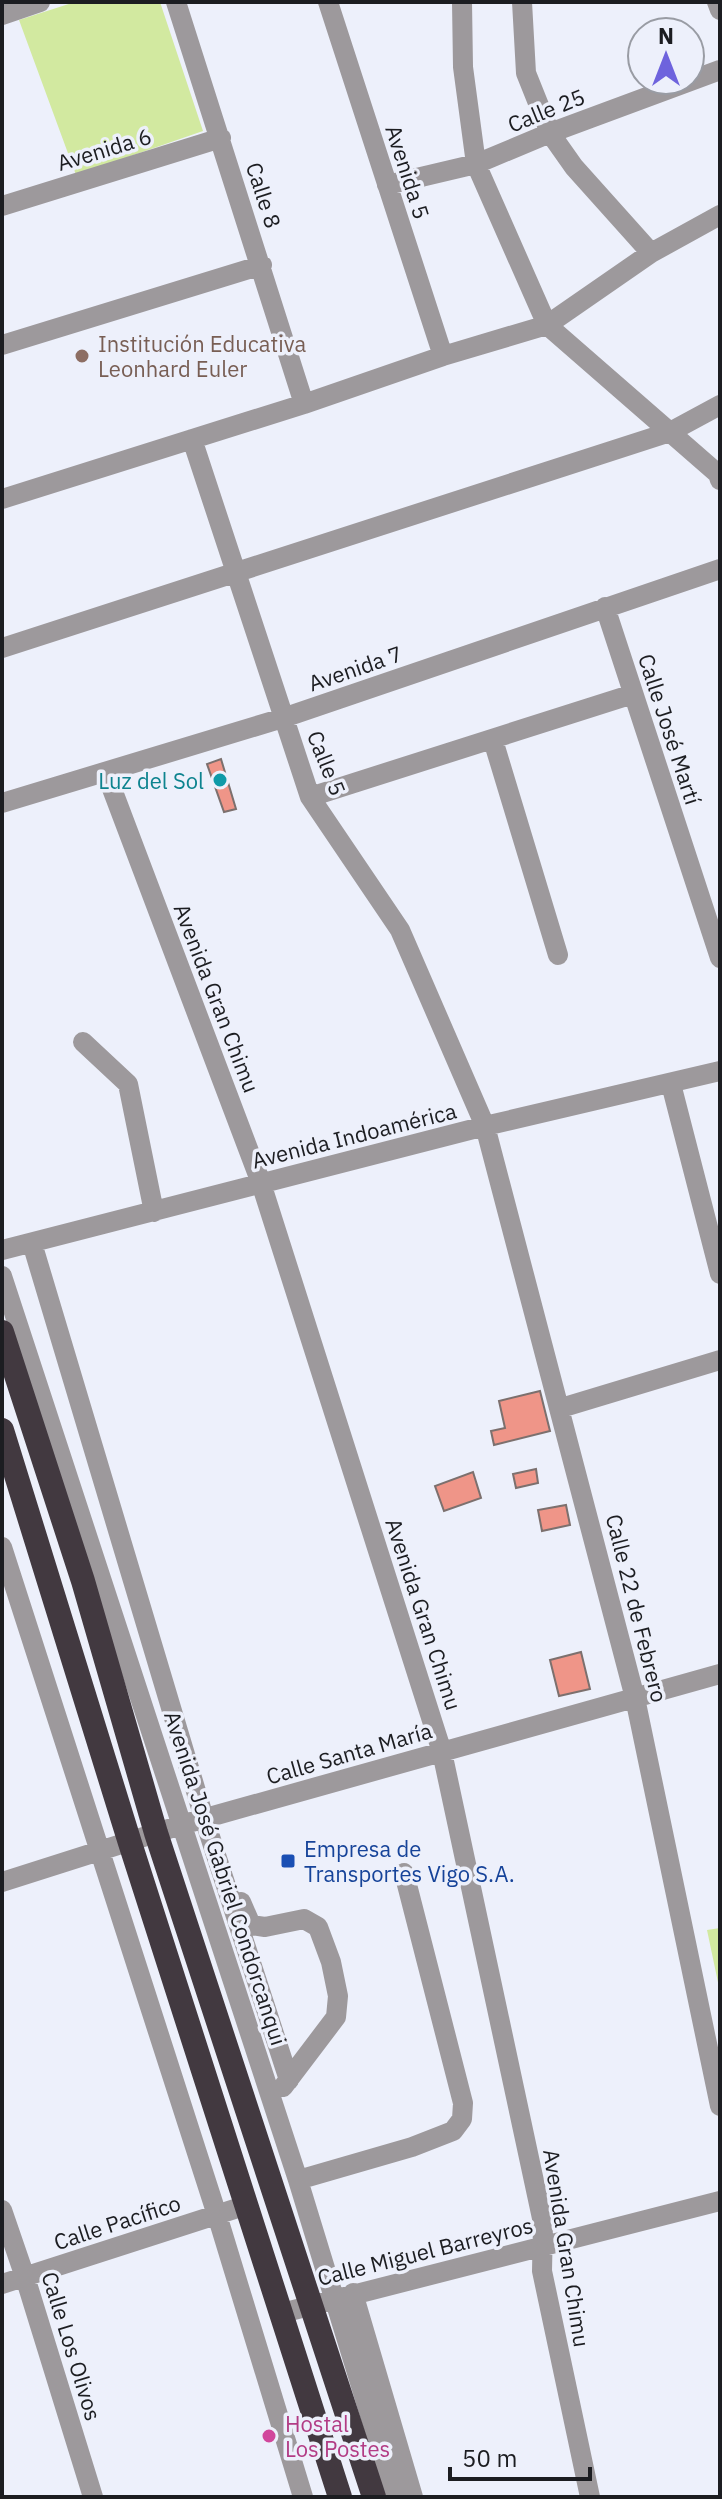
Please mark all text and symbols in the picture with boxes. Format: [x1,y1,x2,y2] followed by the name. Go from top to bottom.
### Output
[626,16,706,96] north arrow
[658,21,674,50] text: N
[503,81,589,139] street label: Calle 25
[53,121,155,177] street label: Avenida 6
[379,121,437,223] street label: Avenida 5
[240,158,288,232] street label: Calle 8
[98,329,306,383] place label: Institución Educativa Leonhard Euler
[73,347,91,365] marker: Institución Educativa Leonhard Euler
[304,638,406,698] street label: Avenida 7
[632,650,708,809] street label: Calle José Martí
[301,726,353,800] street label: Calle 5
[98,766,204,795] place label: Luz del Sol
[211,771,229,789] marker: Luz del Sol
[168,899,266,1097] street label: Avenida Gran Chimu
[249,1095,460,1174] street label: Avenida Indoamérica
[600,1511,674,1705] street label: Calle 22 de Febrero
[379,1514,469,1714] street label: Avenida Gran Chimu
[158,1707,294,2049] street label: Avenida José Gabriel Condorcanqui
[263,1715,435,1791] street label: Calle Santa María
[304,1834,515,1888] place label: Empresa de Transportes Vigo S.A.
[279,1852,297,1870] marker: Empresa de Transportes Vigo S.A.
[537,2147,597,2349] street label: Avenida Gran Chimu
[50,2188,184,2256] street label: Calle Pacífico
[314,2210,536,2292] street label: Calle Miguel Barreyros
[36,2268,108,2424] street label: Calle Los Olivos
[285,2409,390,2463] place label: Hostal Los Postes
[260,2427,278,2445] marker: Hostal Los Postes
[450,2431,590,2481] scale bar
[462,2442,517,2474] text: 50 m

